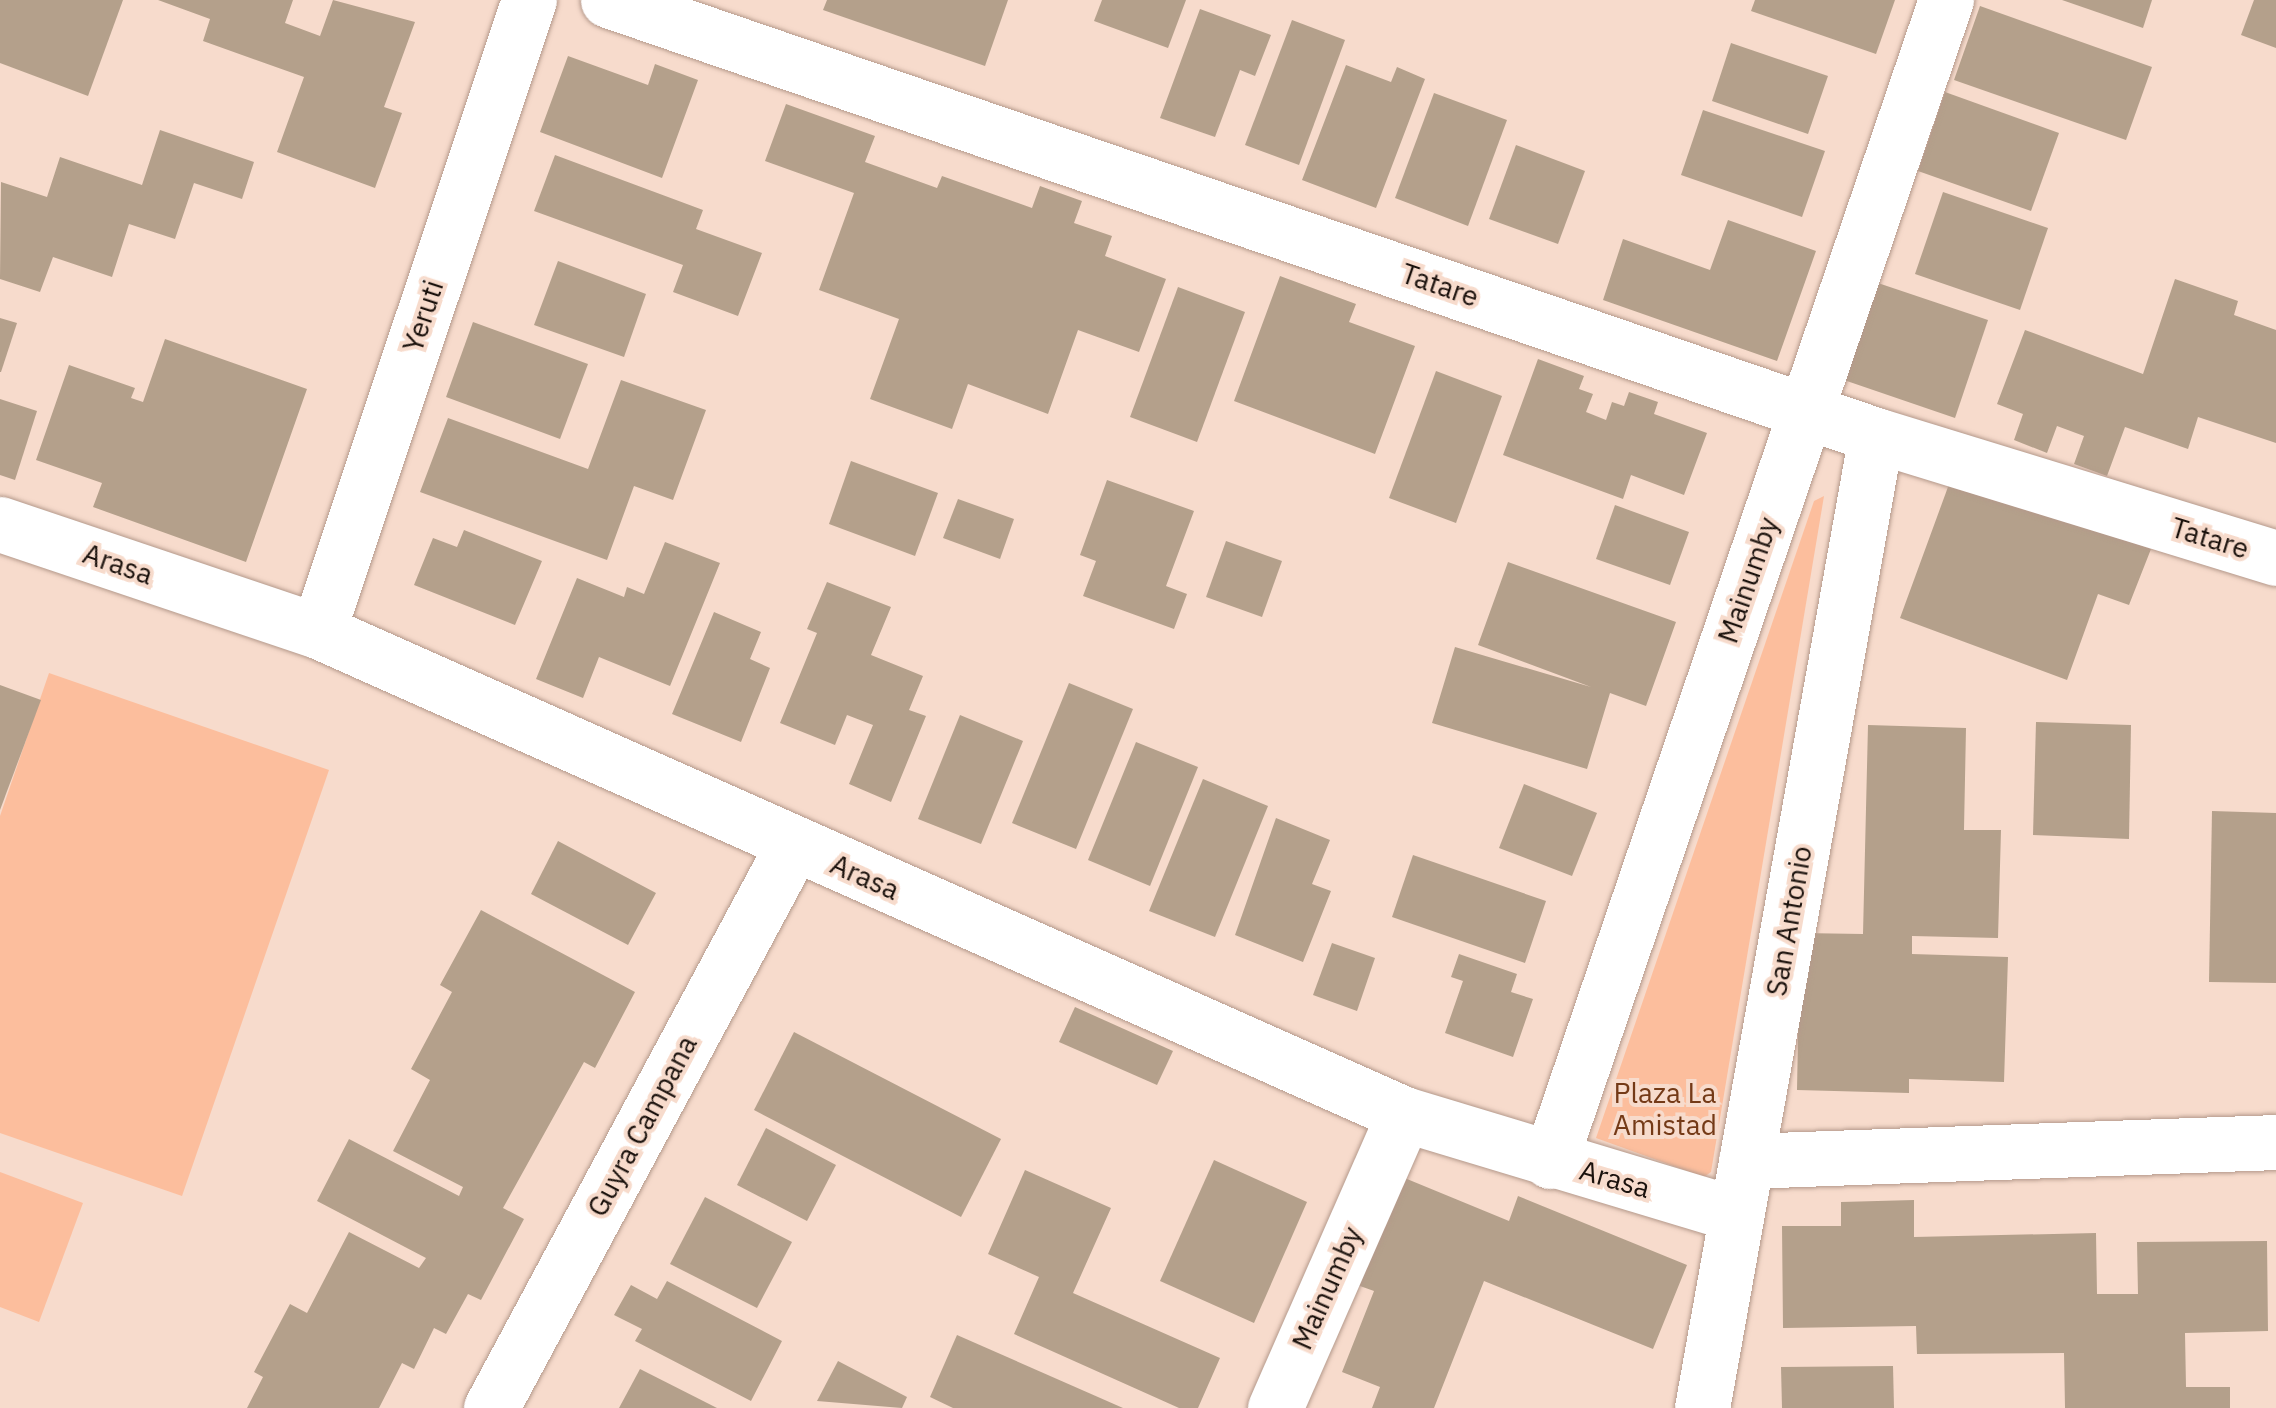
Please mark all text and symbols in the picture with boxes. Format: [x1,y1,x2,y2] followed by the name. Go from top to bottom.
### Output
[1397,256,1483,314] street label: Tatare
[396,276,450,356] street label: Yeruti
[2167,510,2253,566] street label: Tatare
[1711,513,1785,647] street label: Mainumby
[79,536,157,592] street label: Arasa
[1759,843,1819,999] street label: San Antonio
[825,847,905,907] street label: Arasa
[580,1030,704,1222] street label: Guyra Campana
[1613,1076,1717,1142] park label: Plaza La Amistad
[1576,1153,1654,1205] street label: Arasa
[1285,1221,1369,1355] street label: Mainumby

